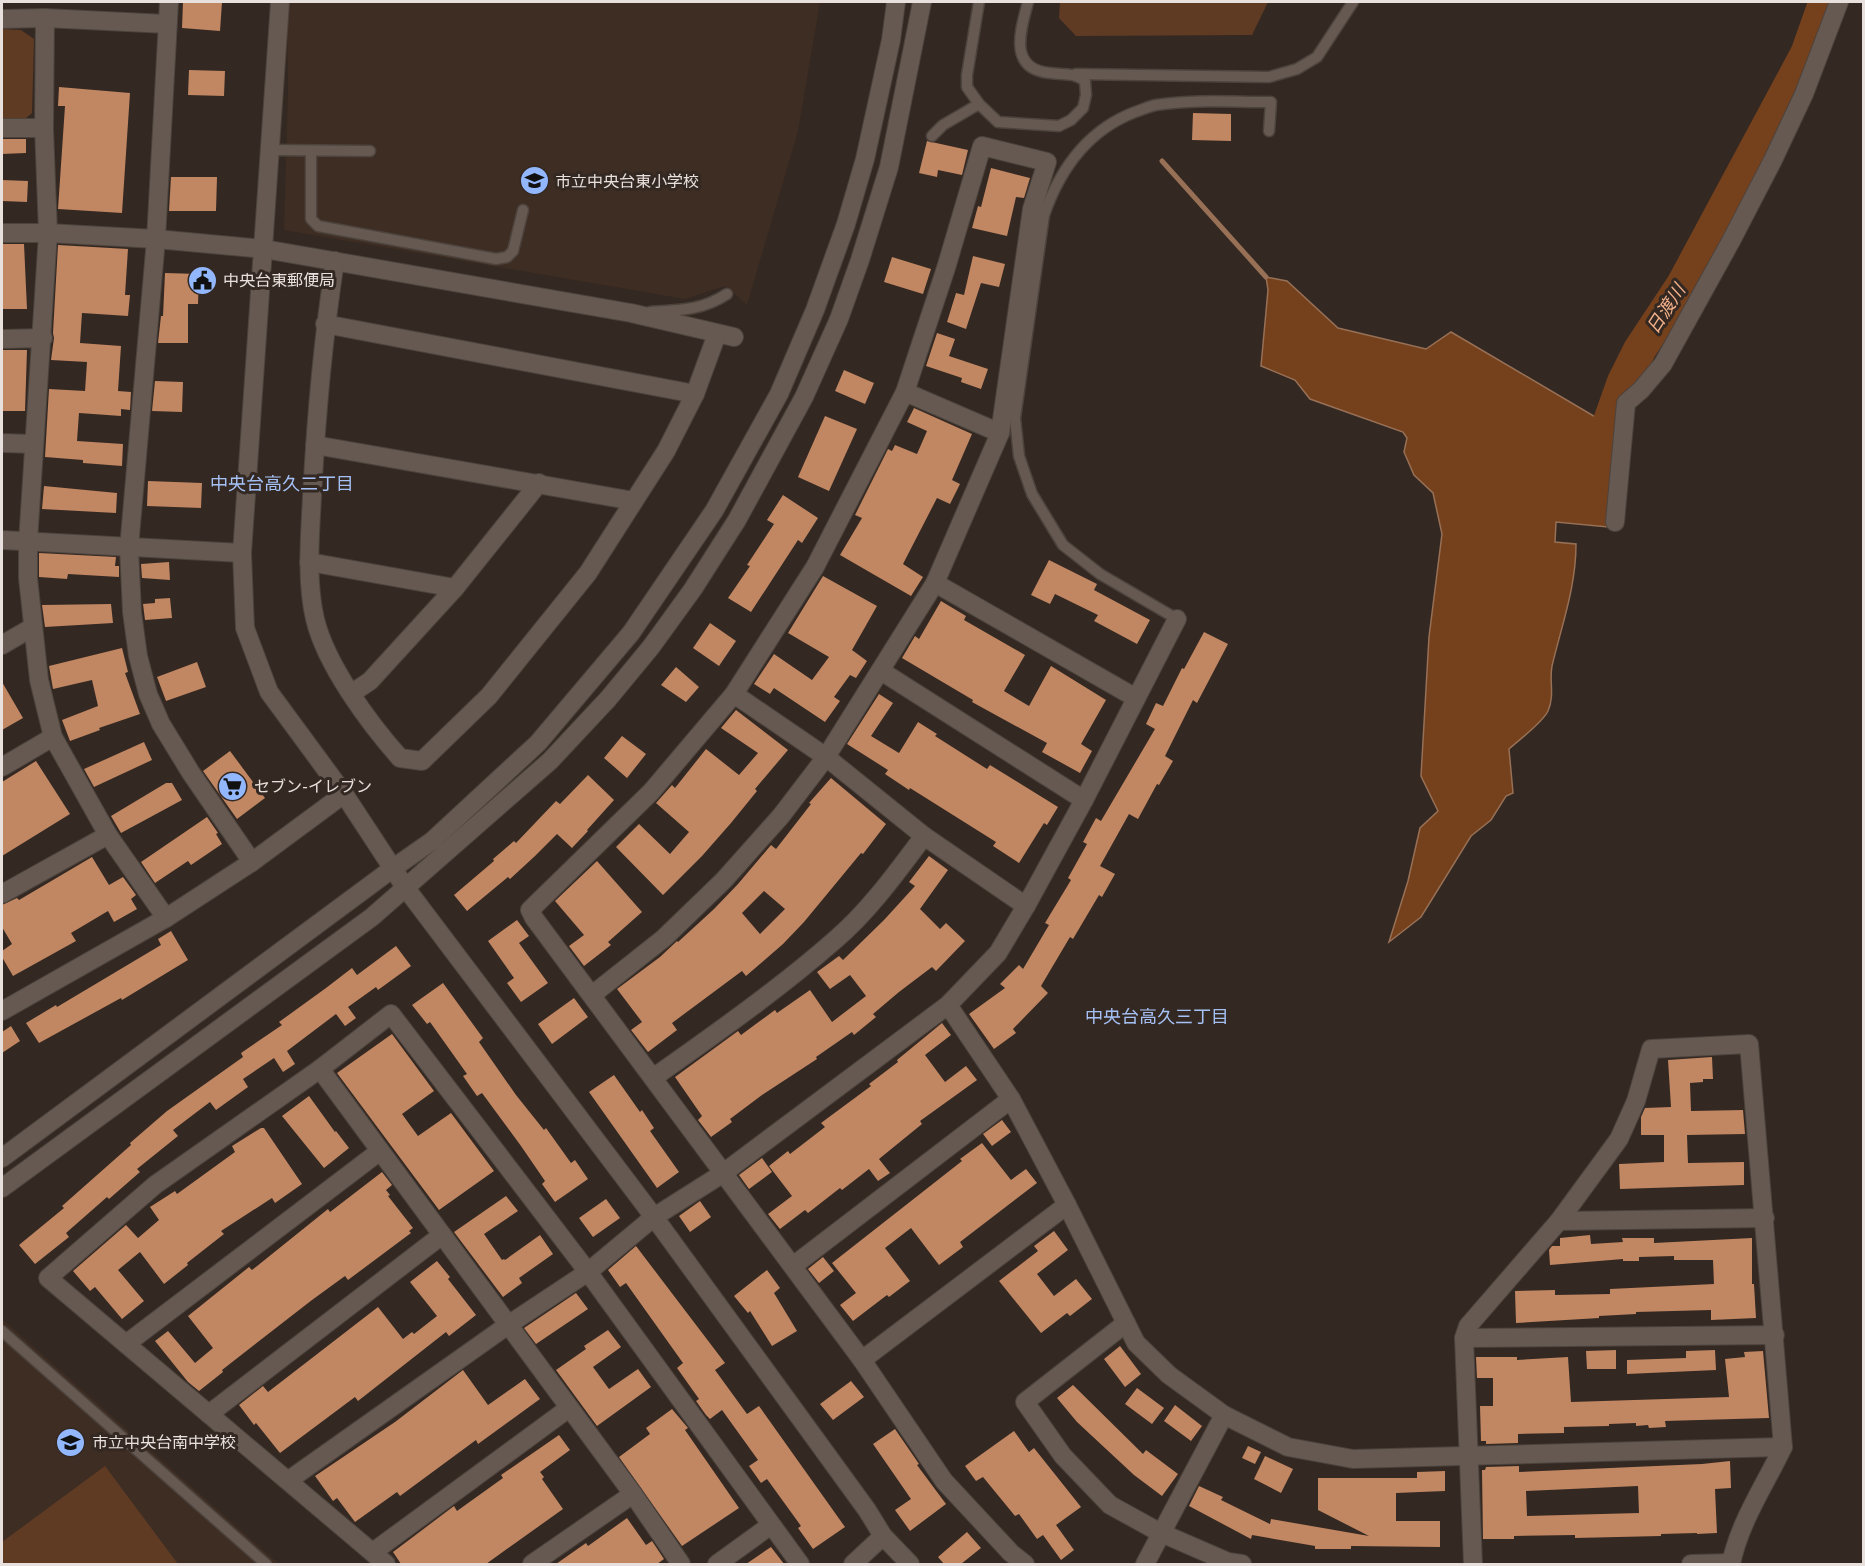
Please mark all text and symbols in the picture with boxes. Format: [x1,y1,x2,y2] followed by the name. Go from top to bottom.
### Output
[518,165,550,197] school or university icon: 市立中央台東小学校
[555,172,699,191] place label: 市立中央台東小学校
[186,264,218,296] public building icon: 中央台東郵便局
[223,271,335,290] place label: 中央台東郵便局
[1642,279,1690,337] water label: 日渡川
[210,473,354,494] district label: 中央台高久二丁目
[217,770,249,802] supermarket icon: セブン-イレブン
[254,777,372,796] place label: セブン-イレブン
[1085,1006,1229,1027] district label: 中央台高久三丁目
[55,1426,87,1458] school or university icon: 市立中央台南中学校
[92,1433,236,1452] place label: 市立中央台南中学校

